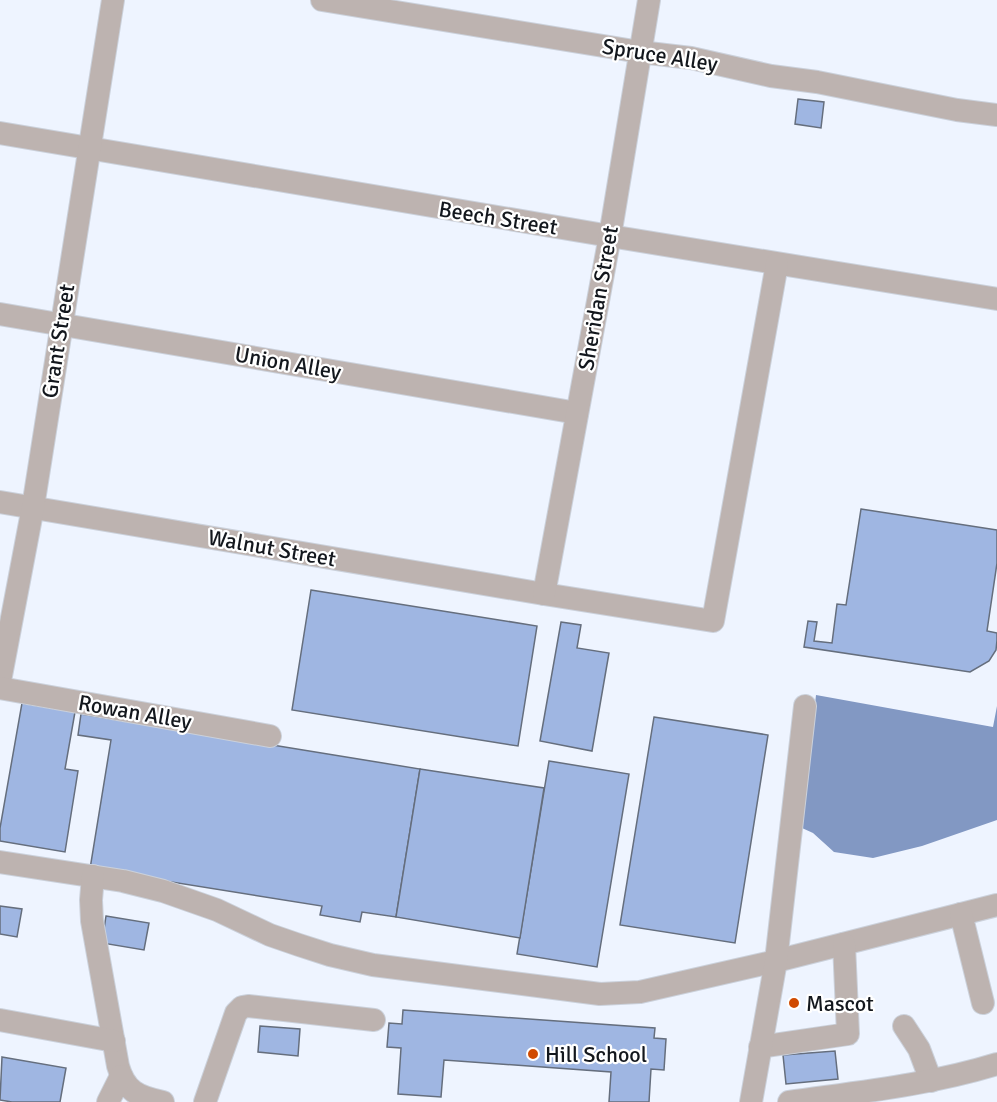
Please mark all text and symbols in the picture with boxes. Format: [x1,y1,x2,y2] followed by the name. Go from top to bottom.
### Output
[600,33,720,78] street label: Spruce Alley
[437,195,560,241] street label: Beech Street
[572,223,624,373] street label: Sheridan Street
[36,282,80,400] street label: Grant Street
[233,340,344,386] street label: Union Alley
[206,523,338,573] street label: Walnut Street
[76,689,194,735] street label: Rowan Alley
[806,990,874,1017] place label: Mascot
[787,996,801,1010] marker: Mascot
[545,1041,647,1068] place label: Hill School
[526,1047,540,1061] marker: Hill School

